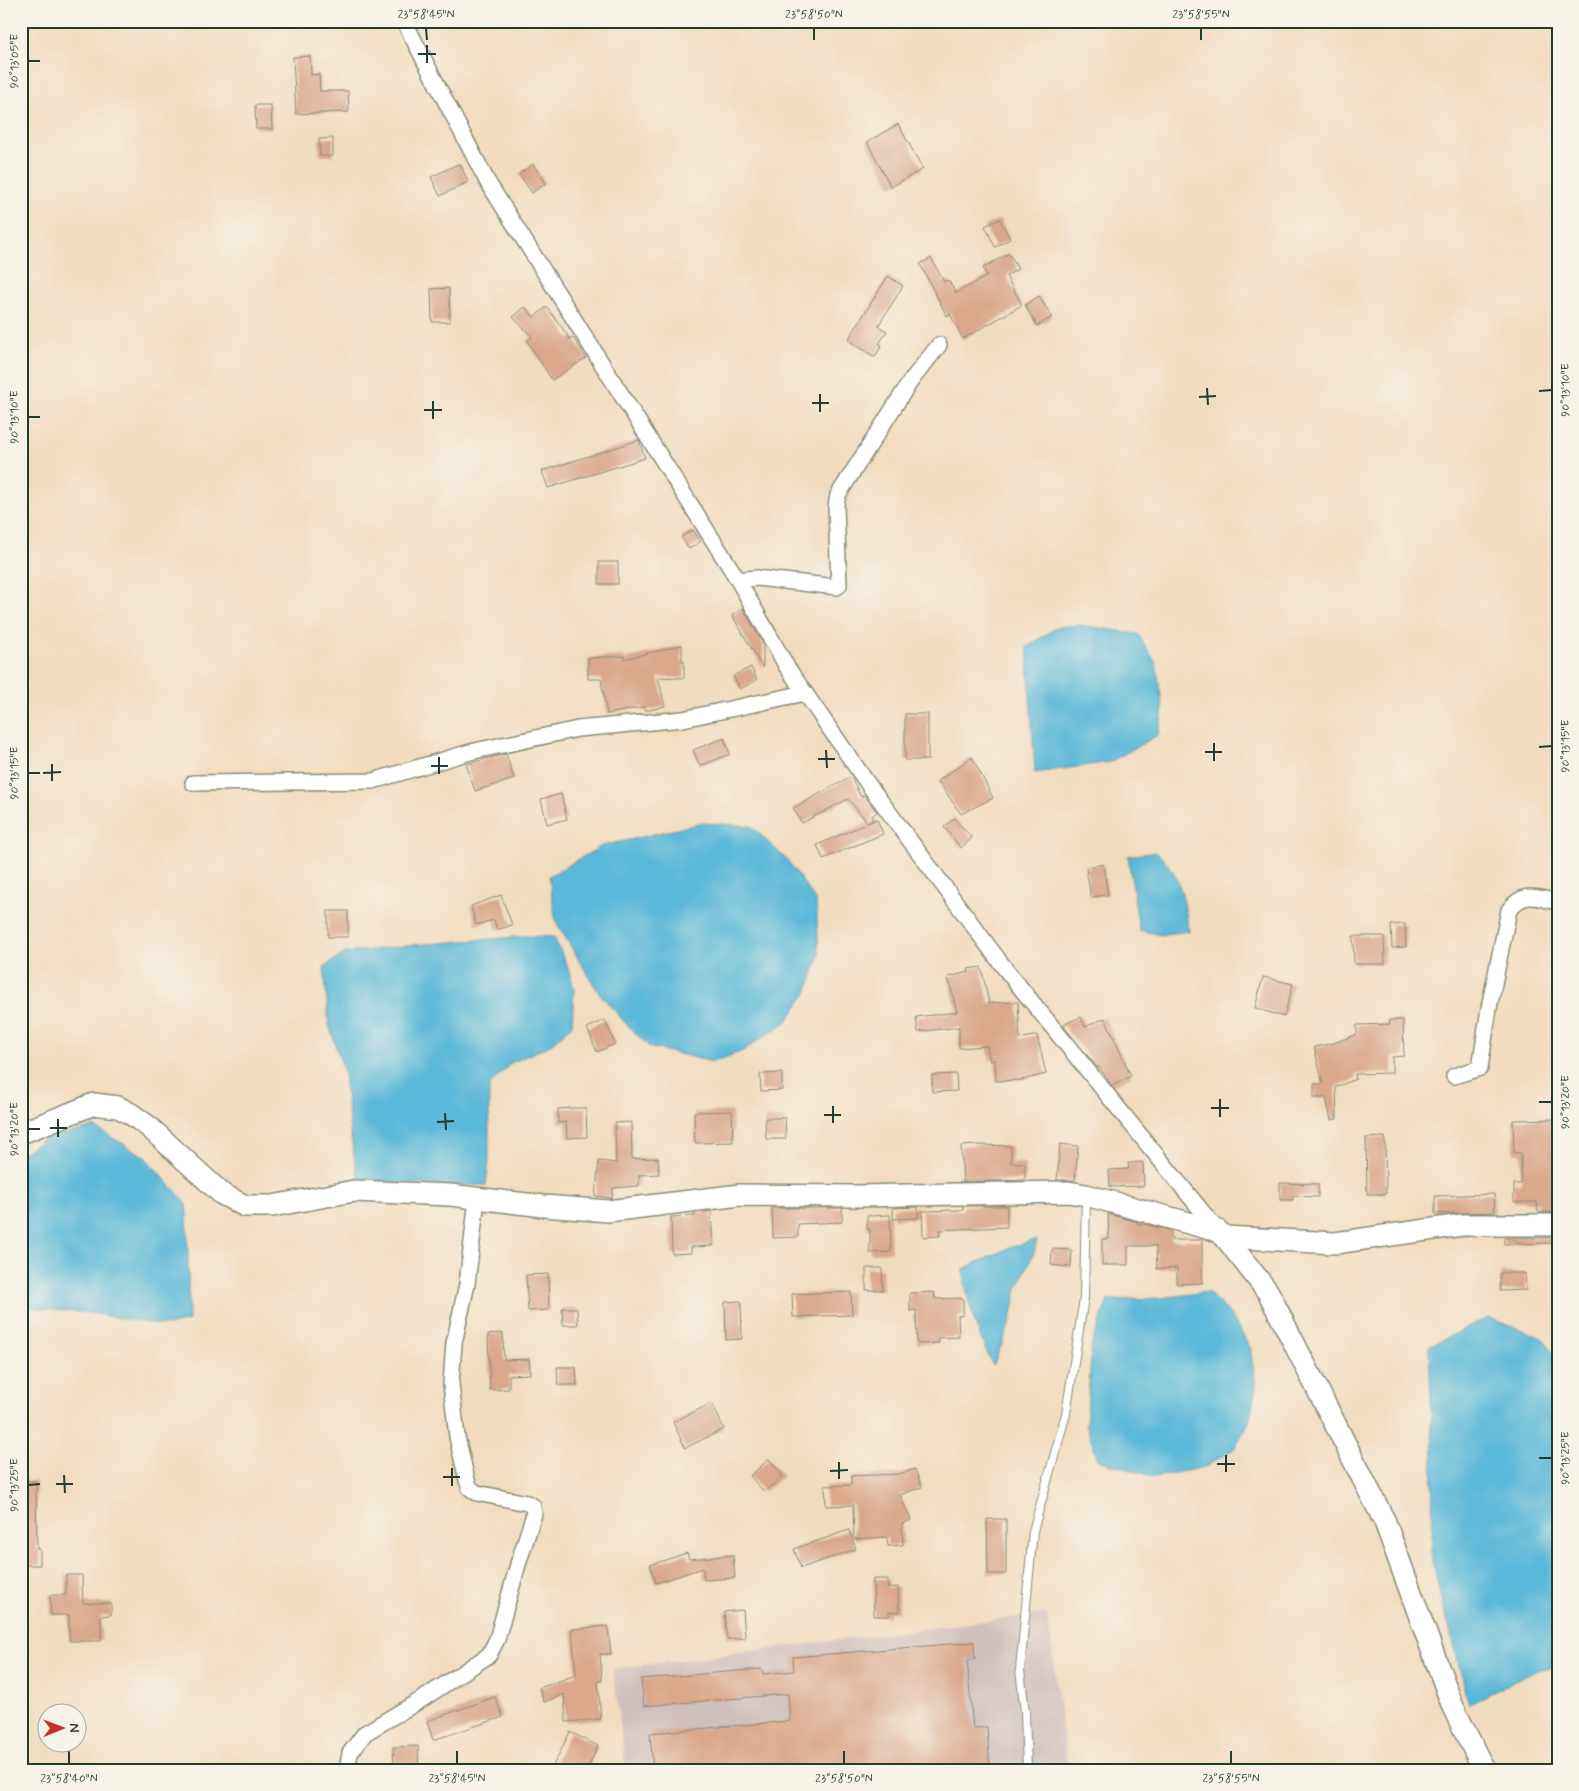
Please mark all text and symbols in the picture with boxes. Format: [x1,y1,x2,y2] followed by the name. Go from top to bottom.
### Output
[397,7,455,23] text: 23°58'45"N
[785,7,843,23] text: 23°58'50"N
[1172,7,1230,23] text: 23°58'55"N
[7,34,23,88] text: 90°13'05"E
[1558,363,1574,417] text: 90°13'10"E
[7,390,23,444] text: 90°13'10"E
[1558,720,1574,772] text: 90°13'15"E
[7,747,23,799] text: 90°13'15"E
[1558,1075,1574,1129] text: 90°13'20"E
[7,1102,23,1156] text: 90°13'20"E
[1558,1431,1574,1485] text: 90°13'25"E
[7,1458,23,1512] text: 90°13'25"E
[38,1704,88,1754] north arrow
[65,1723,83,1733] text: N
[40,1771,98,1787] text: 23°58'40"N
[428,1771,486,1787] text: 23°58'45"N
[815,1771,873,1787] text: 23°58'50"N
[1202,1771,1260,1787] text: 23°58'55"N

